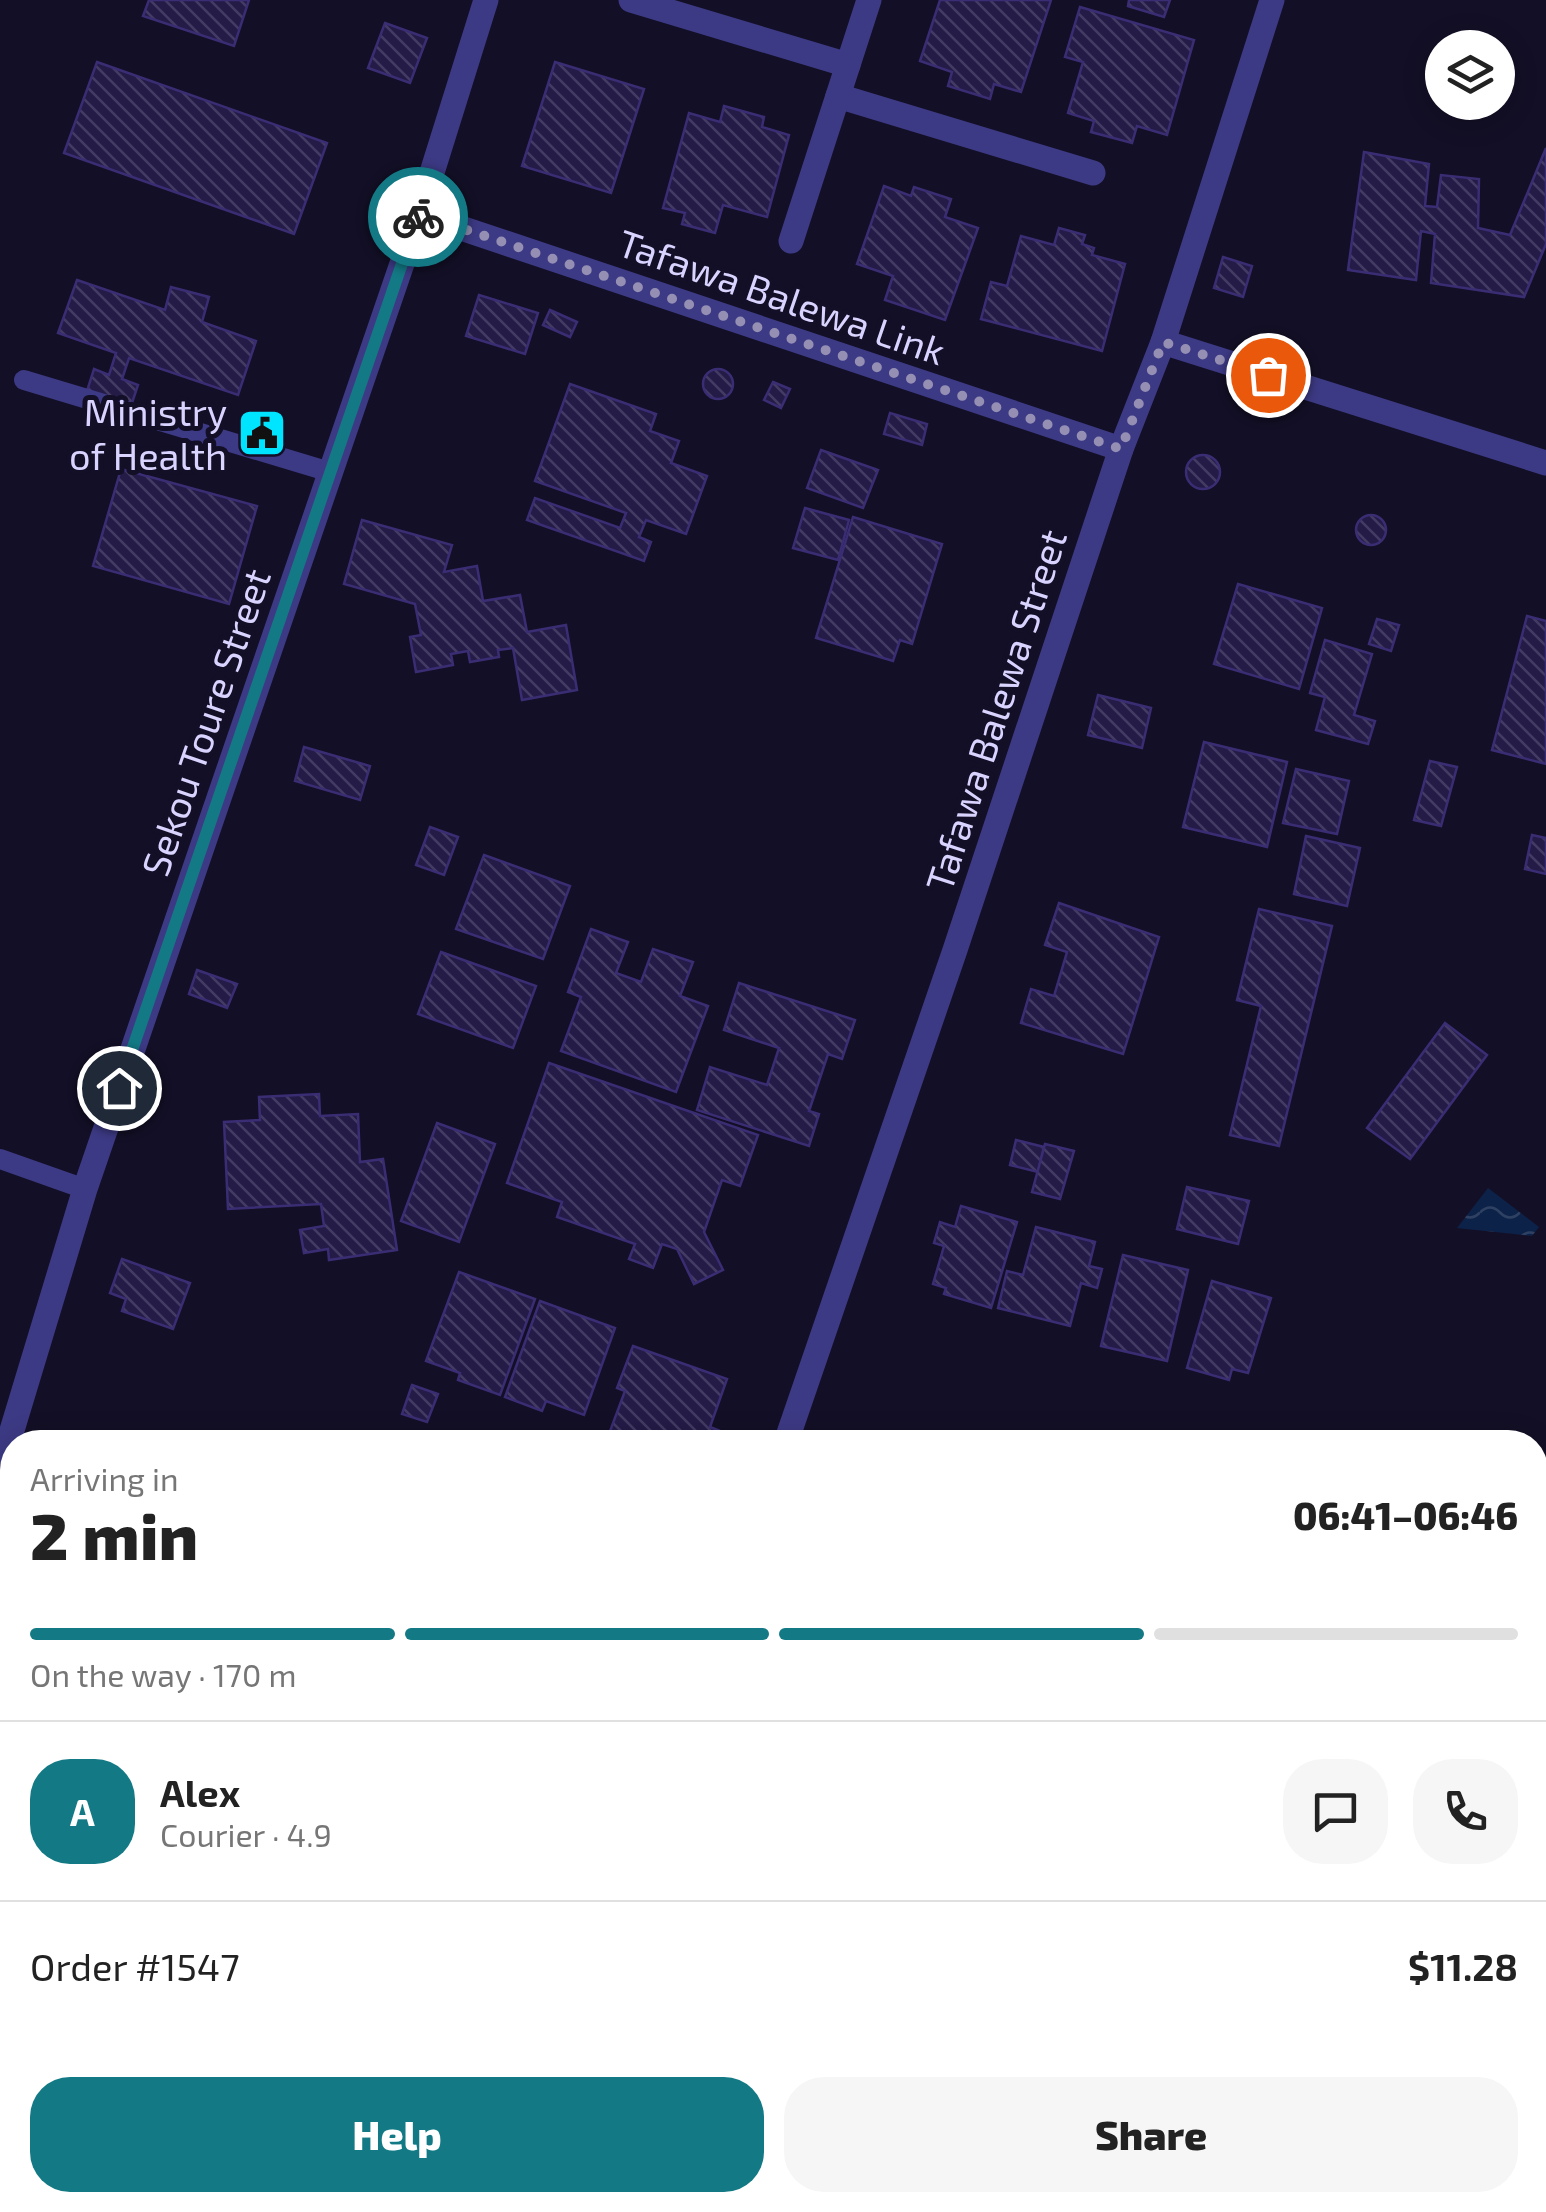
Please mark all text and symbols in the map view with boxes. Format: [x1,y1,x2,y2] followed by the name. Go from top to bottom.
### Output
[1425,30,1515,120] map controls
[1425,30,1515,120] button: layers
[368,167,468,267] courier
[391,190,446,245] icon: bike
[613,219,951,373] street label: Tafawa Balewa Link
[1226,333,1311,418] pin
[1241,348,1296,403] icon: bag
[69,388,227,478] place label: Ministry of Health
[236,407,288,459] public building icon: Ministry of Health
[915,523,1075,897] street label: Tafawa Balewa Street
[131,562,279,882] street label: Sekou Toure Street
[77,1046,162,1131] pin
[92,1061,147,1116] icon: home
[30,1459,179,1497] text: Arriving in
[1293,1492,1518,1538] text: 06:41–06:46
[30,1495,198,1573] text: 2 min
[30,1655,296,1693] text: On the way · 170 m
[1283,1759,1388,1864] button: chat
[1413,1759,1518,1864] button: phone
[160,1769,240,1815] text: Alex
[70,1788,95,1834] text: A
[160,1815,332,1853] text: Courier · 4.9
[30,1943,240,1989] text: Order #1547
[1408,1943,1518,1989] text: $11.28
[30,2077,764,2192] button: Help
[784,2077,1518,2192] button: Share

